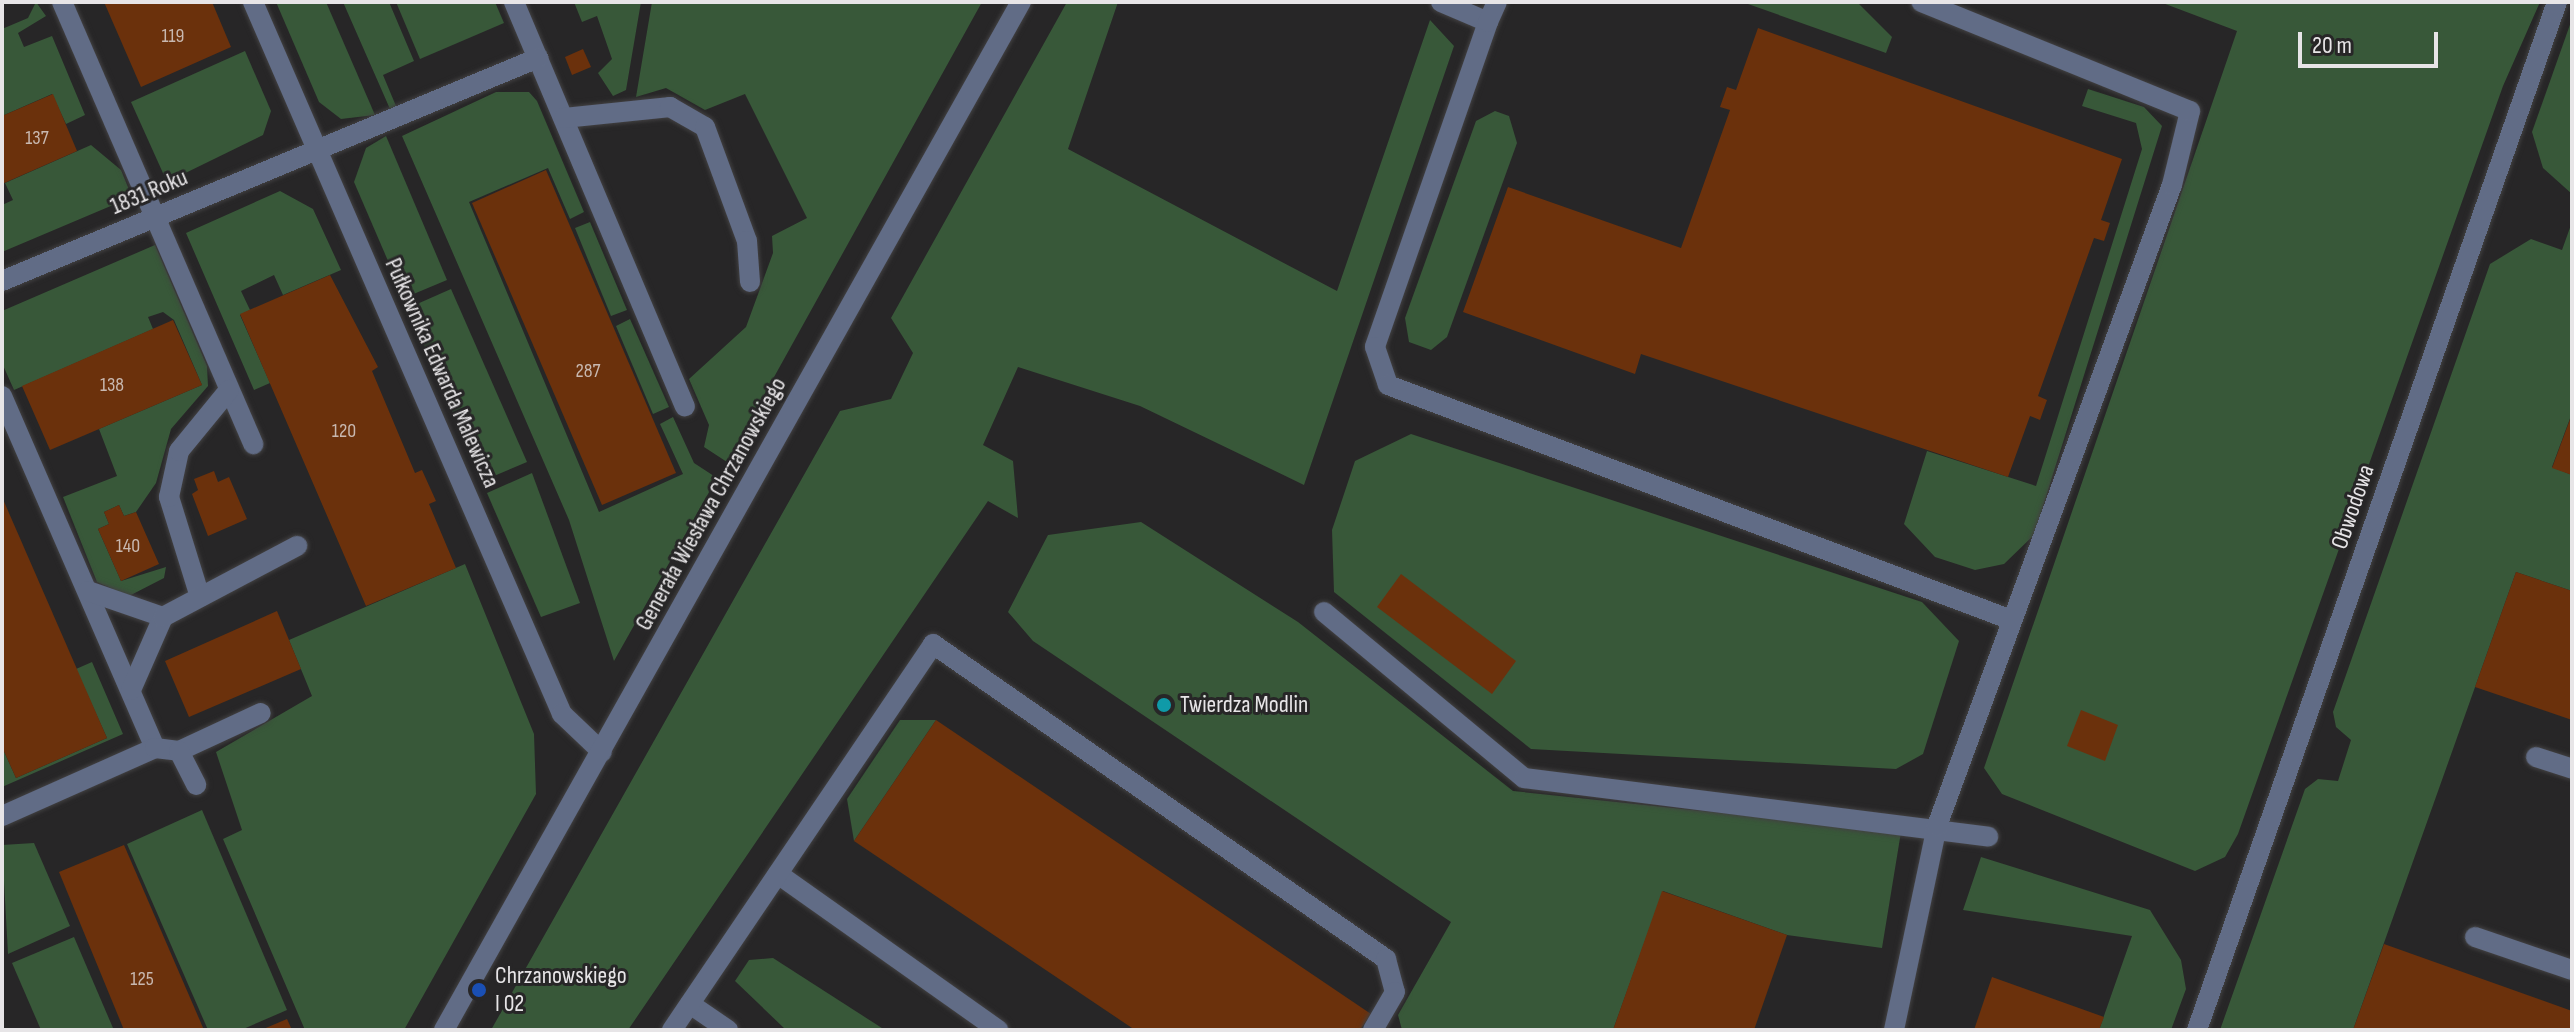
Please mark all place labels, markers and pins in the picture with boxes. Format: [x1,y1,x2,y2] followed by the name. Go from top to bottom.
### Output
[1180,691,1308,719] place label: Twierdza Modlin
[1155,696,1173,714] marker: Twierdza Modlin
[495,962,627,1018] place label: Chrzanowskiego I 02
[470,981,488,999] marker: Chrzanowskiego I 02

